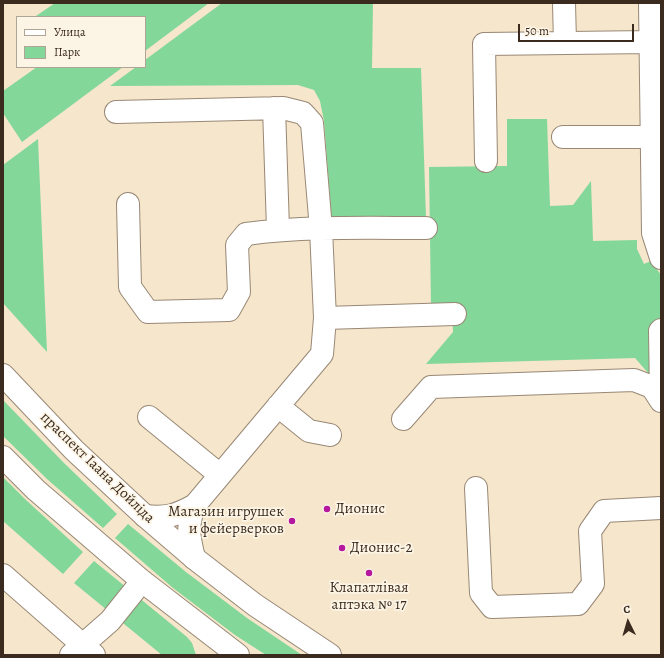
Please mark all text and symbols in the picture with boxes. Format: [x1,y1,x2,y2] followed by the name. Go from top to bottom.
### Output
[16,16,146,68] legend
[520,16,636,42] scale bar
[525,23,549,39] text: 50 m
[54,24,85,40] text: Улица
[54,44,80,60] text: Парк
[36,409,158,527] street label: праспект Іаана Дойліда
[335,500,385,518] place label: Дионис
[168,503,284,538] place label: Магазин игрушек и фейерверков
[322,504,332,514] marker: Дионис
[287,516,297,526] marker: Магазин игрушек и фейерверков
[350,539,413,557] place label: Дионис-2
[337,543,347,553] marker: Дионис-2
[364,568,374,578] marker: Клапатлівая аптэка № 17
[329,579,409,614] place label: Клапатлівая аптэка № 17
[608,602,648,642] north arrow
[623,602,631,617] text: С

